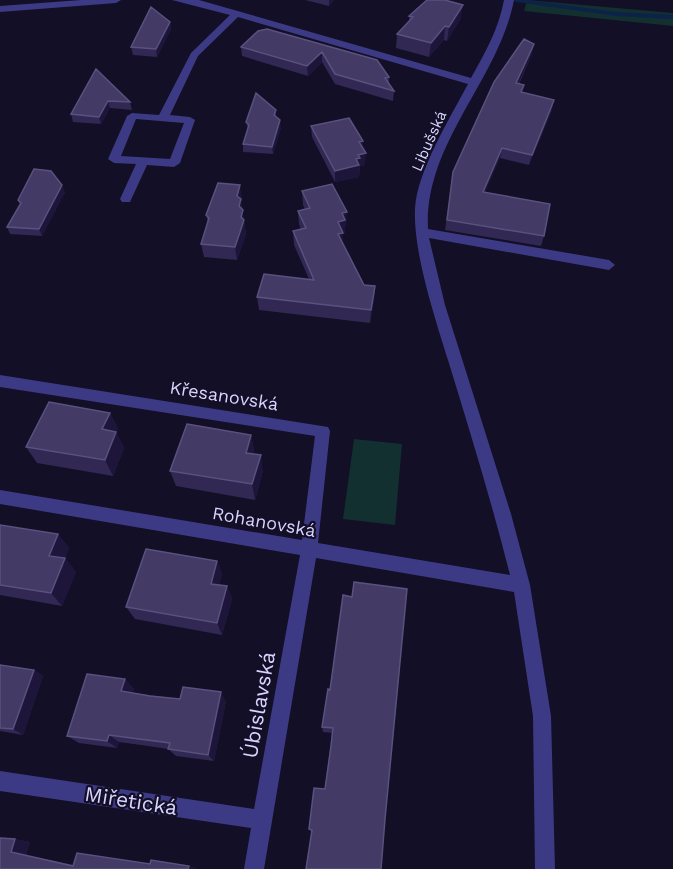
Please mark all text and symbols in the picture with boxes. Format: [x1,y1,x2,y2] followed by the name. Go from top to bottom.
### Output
[408,108,450,174] street label: Libušská
[168,377,280,414] street label: Křesanovská
[211,502,317,541] street label: Rohanovská
[237,650,280,760] street label: Úbislavská
[83,781,179,820] street label: Miřetická

